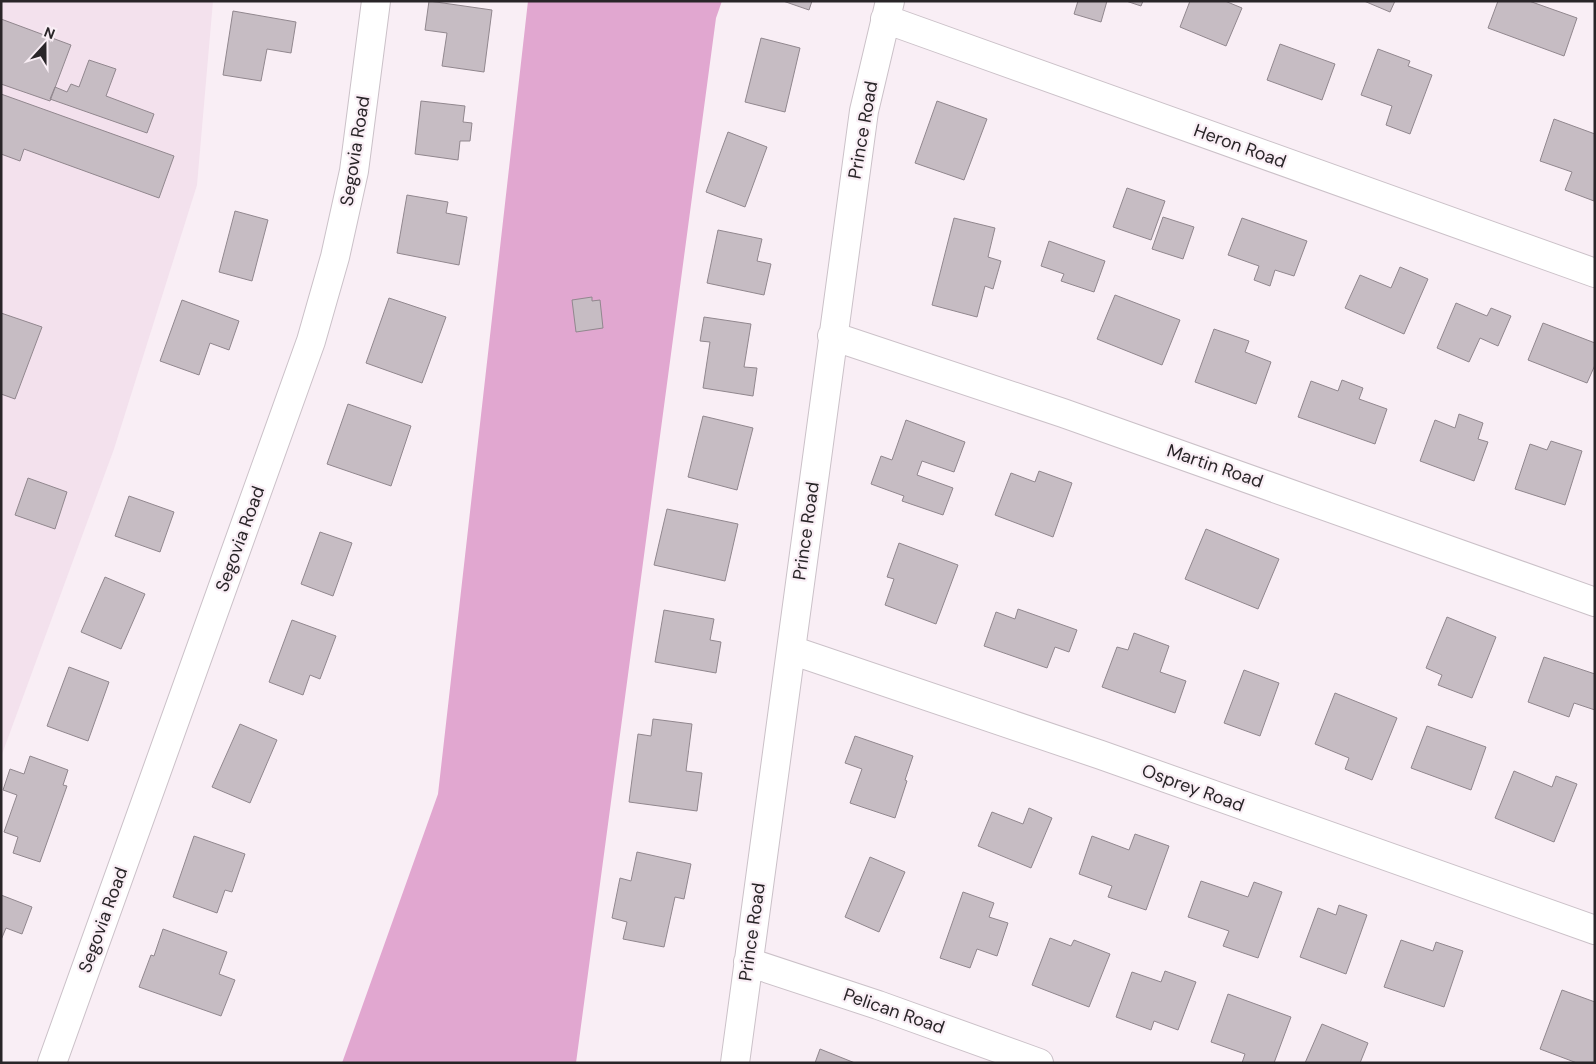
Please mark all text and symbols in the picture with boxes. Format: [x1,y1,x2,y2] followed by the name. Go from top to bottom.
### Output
[20,20,70,70] north arrow
[42,23,58,43] text: N
[843,79,883,181] street label: Prince Road
[334,94,376,208] street label: Segovia Road
[1191,118,1289,174] street label: Heron Road
[1164,438,1266,494] street label: Martin Road
[787,480,825,582] street label: Prince Road
[210,483,270,595] street label: Segovia Road
[1139,758,1247,818] street label: Osprey Road
[73,864,133,976] street label: Segovia Road
[733,881,771,983] street label: Prince Road
[840,982,948,1040] street label: Pelican Road

